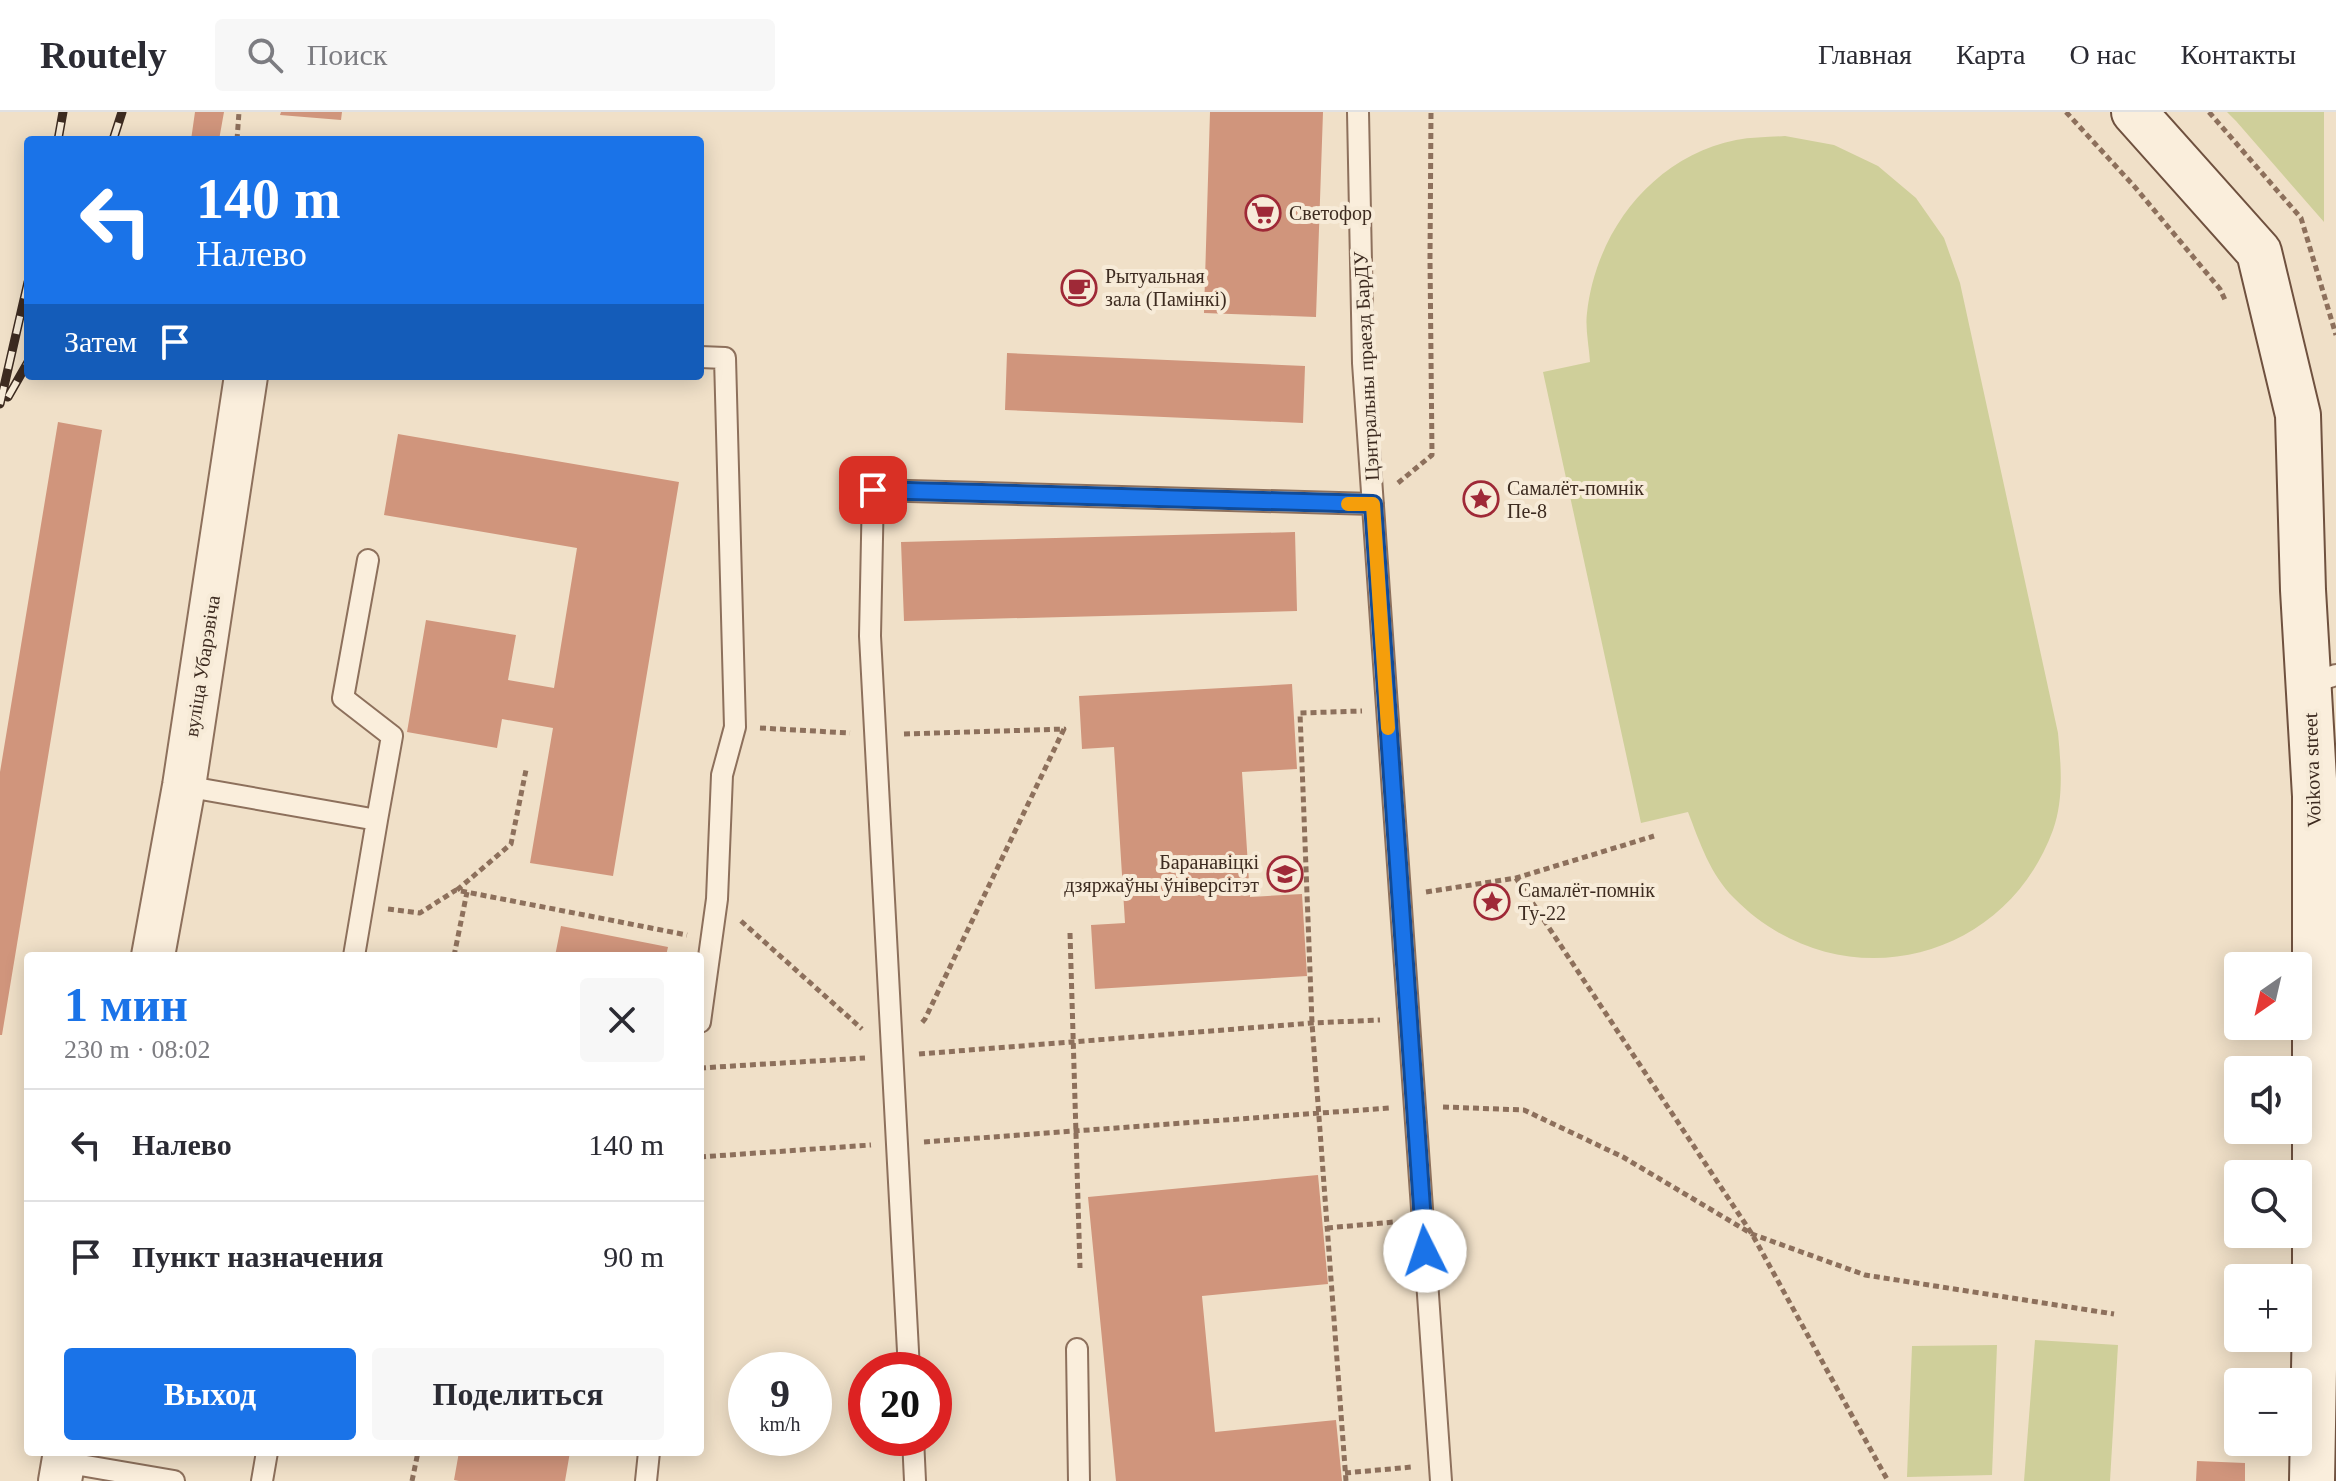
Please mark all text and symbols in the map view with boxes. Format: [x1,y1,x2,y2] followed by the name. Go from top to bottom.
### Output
[215,19,775,91] search box
[243,33,287,77] icon: search
[40,34,167,76] text: Routely
[307,38,387,71] text: Поиск
[1818,39,1912,70] text: Главная
[1956,39,2025,70] text: Карта
[2069,39,2136,70] text: О нас
[2180,39,2296,70] text: Контакты
[64,168,168,272] icon: left
[196,168,341,230] text: 140 m
[1244,194,1282,232] supermarket icon: Светофор
[1289,202,1372,225] place label: Светофор
[196,234,307,274] text: Налево
[1349,250,1384,481] street label: Цэнтральны праезд БарДУ
[1105,265,1227,311] place label: Рытуальная зала (Памінкі)
[1060,269,1098,307] cafe icon: Рытуальная зала (Памінкі)
[153,320,197,364] icon: arrive
[64,325,137,358] text: Затем
[839,456,907,524] pin
[851,468,895,512] icon: arrive
[1507,477,1644,522] place label: Самалёт-помнік Пе-8
[1462,480,1500,518] place icon: Самалёт-помнік Пе-8
[180,594,225,738] street label: вуліца Убарэвіча
[2299,712,2325,828] street label: Voikova street
[1064,851,1259,897] place label: Баранавіцкі дзяржаўны ўніверсітэт
[1266,855,1304,893] school or university icon: Баранавіцкі дзяржаўны ўніверсітэт
[1518,879,1655,925] place label: Самалёт-помнік Ту-22
[1473,883,1511,921] place icon: Самалёт-помнік Ту-22
[2224,952,2312,1040] north arrow
[2224,952,2312,1456] map controls
[64,978,188,1031] text: 1 мин
[580,978,664,1062] button: close
[64,1035,211,1064] text: 230 m · 08:02
[2224,1056,2312,1144] button: sound
[64,1123,108,1167] icon: left
[132,1128,232,1161] text: Налево
[588,1128,664,1161] text: 140 m
[2224,1160,2312,1248] button: search
[1383,1209,1467,1293] position arrow
[64,1235,108,1279] icon: arrive
[132,1240,384,1273] text: Пункт назначения
[603,1240,664,1273] text: 90 m
[2224,1264,2312,1352] button: +
[64,1348,356,1440] button: Выход
[372,1348,664,1440] button: Поделиться
[848,1352,952,1456] speed limit sign: 20
[2224,1368,2312,1456] button: −
[770,1371,790,1416] text: 9
[759,1413,801,1435] text: km/h

